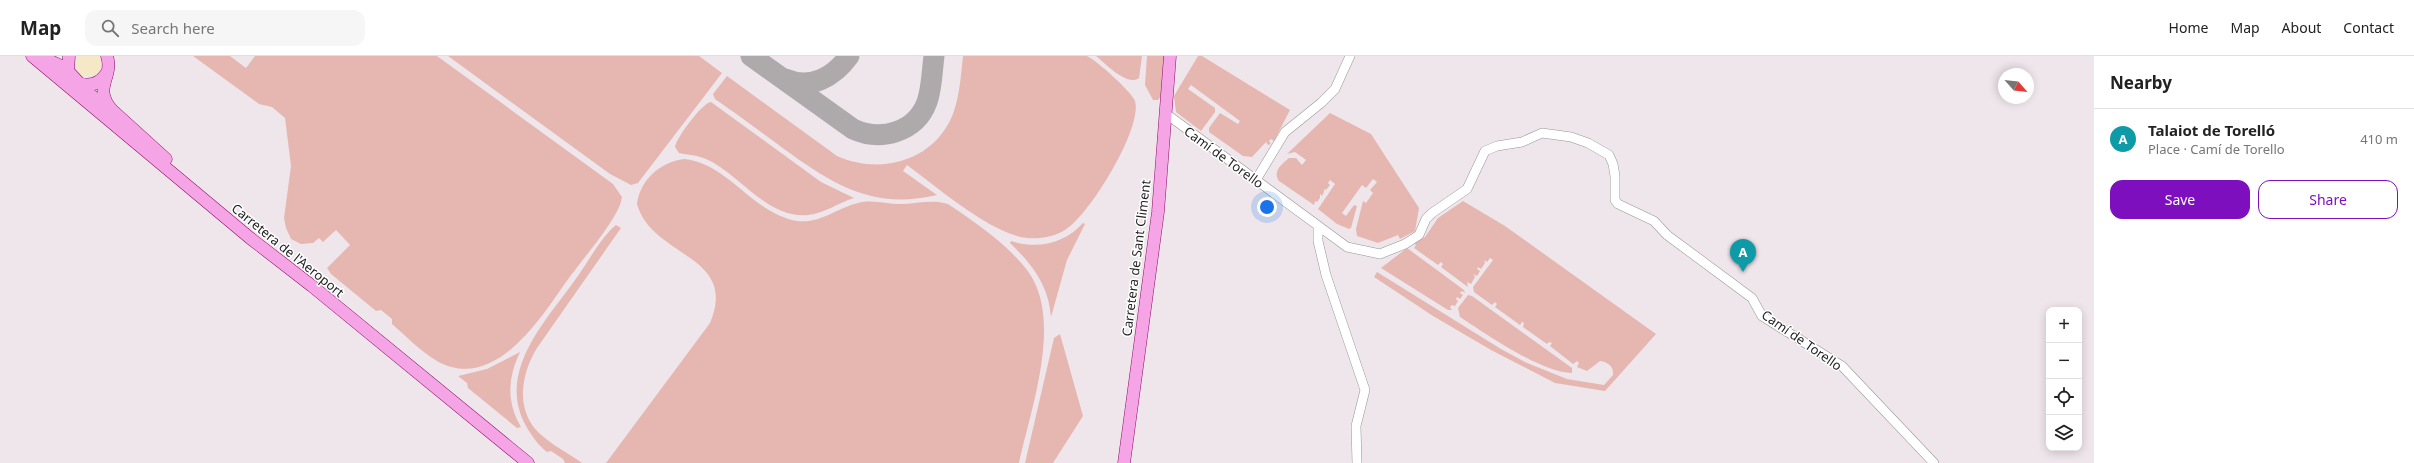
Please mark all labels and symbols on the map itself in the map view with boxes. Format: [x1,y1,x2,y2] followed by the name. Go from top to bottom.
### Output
[1998,68,2034,104] north arrow
[1181,122,1268,192] street label: Camí de Torello
[1117,178,1155,337] street label: Carretera de Sant Climent
[1257,197,1277,217] your location
[228,199,348,301] street label: Carretera de l'Aeroport
[1730,239,1756,272] pin: A
[1758,306,1846,374] street label: Camí de Torello

